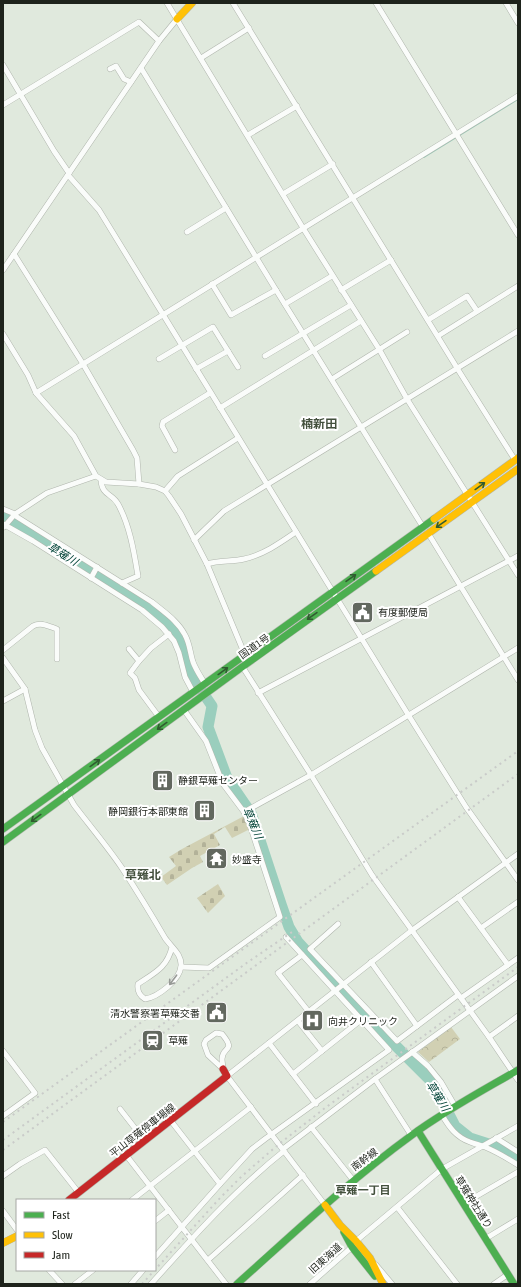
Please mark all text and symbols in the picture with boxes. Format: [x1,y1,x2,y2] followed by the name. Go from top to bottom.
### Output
[301,417,337,431] district label: 楠新田
[474,482,485,490] one-way arrow
[436,520,447,528] one-way arrow
[46,540,81,568] water label: 草薙川
[346,574,357,583] one-way arrow
[350,599,376,625] public building icon: 有度郵便局
[378,607,428,618] place label: 有度郵便局
[307,612,318,620] one-way arrow
[237,632,272,661] street label: 国道1号
[217,667,228,675] one-way arrow
[157,722,168,730] one-way arrow
[89,759,100,767] one-way arrow
[150,767,176,793] building icon: 静銀草薙センター
[178,775,258,786] place label: 静銀草薙センター
[191,798,217,824] building icon: 静岡銀行本部東館
[241,805,265,841] water label: 草薙川
[108,806,188,817] place label: 静岡銀行本部東館
[31,814,42,822] one-way arrow
[204,846,230,872] temple icon: 妙盛寺
[232,854,262,865] place label: 妙盛寺
[125,868,161,882] district label: 草薙北
[169,975,177,986] one-way arrow
[203,1000,229,1026] public building icon: 清水警察署草薙交番
[110,1008,200,1019] place label: 清水警察署草薙交番
[299,1008,325,1034] hospital icon: 向井クリニック
[328,1016,398,1027] place label: 向井クリニック
[139,1027,165,1053] station icon: 草薙
[168,1035,188,1046] place label: 草薙
[424,1079,452,1114] water label: 草薙川
[107,1101,177,1159] street label: 平山草薙停車場線
[349,1146,380,1173] street label: 南幹線
[453,1174,494,1231] street label: 草薙神社通り
[336,1184,391,1196] district label: 草薙一丁目
[16,1199,156,1271] legend
[52,1208,70,1222] text: Fast
[52,1228,73,1242] text: Slow
[307,1241,344,1276] street label: 旧東海道
[52,1248,70,1262] text: Jam

